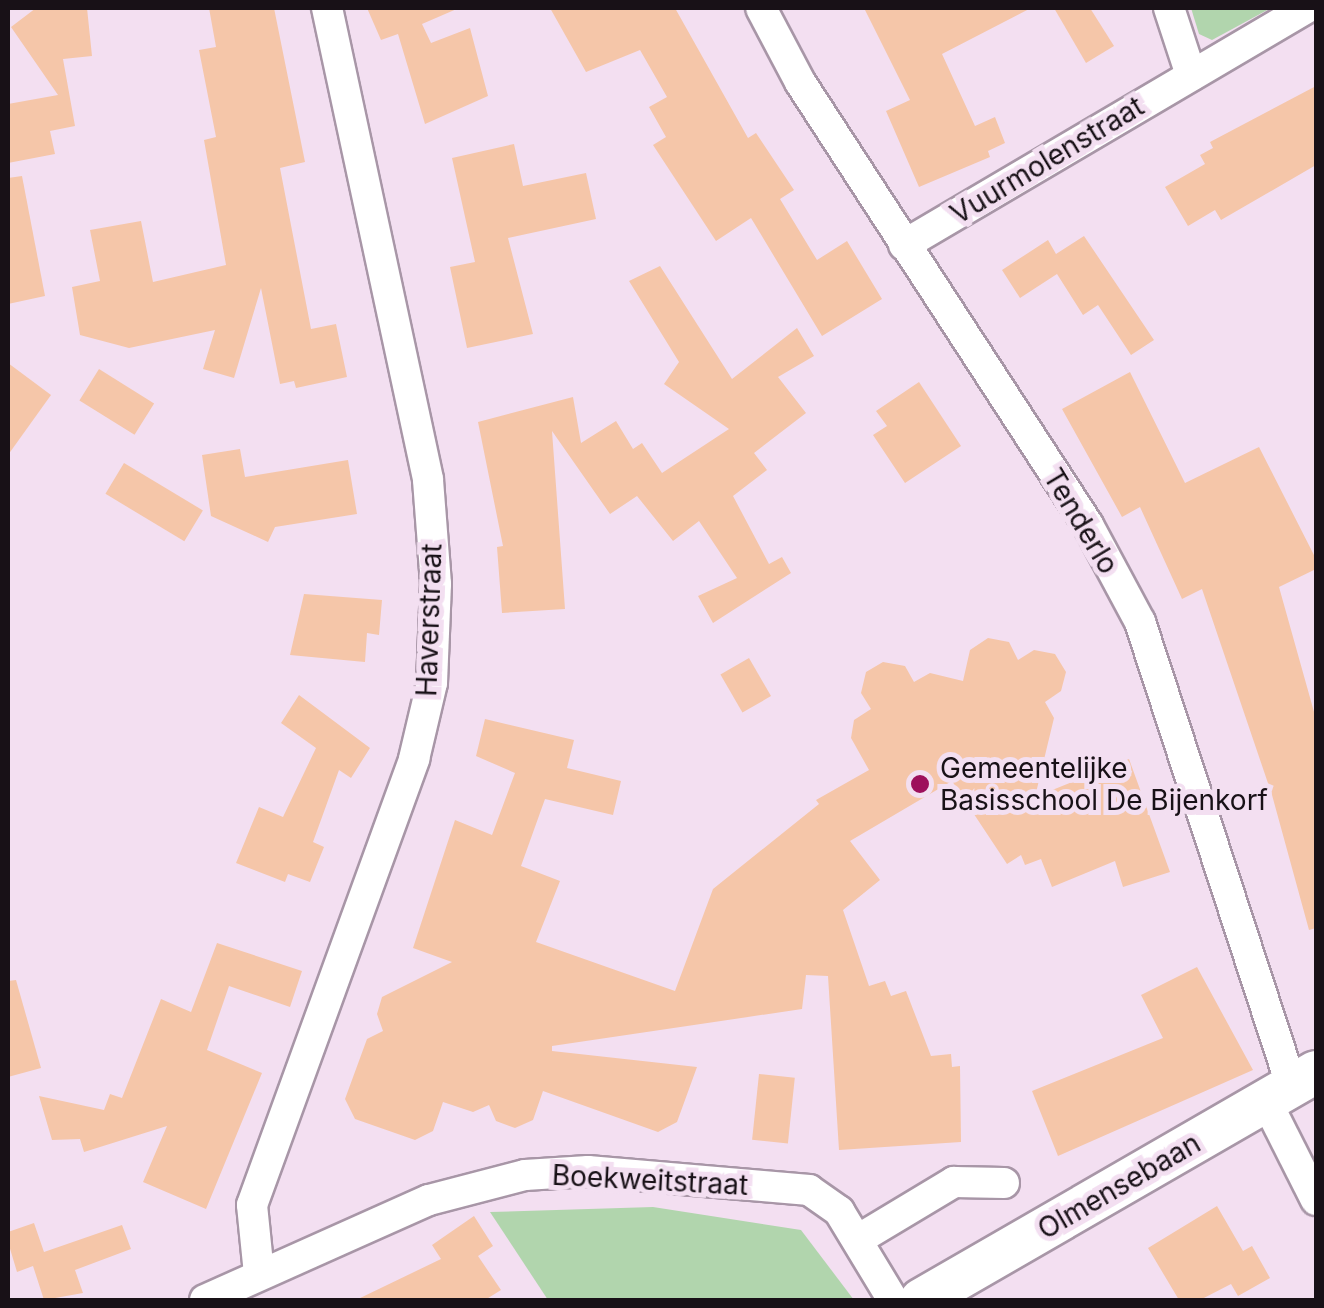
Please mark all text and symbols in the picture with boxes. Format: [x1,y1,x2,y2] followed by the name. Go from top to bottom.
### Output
[944,89,1150,231] street label: Vuurmolenstraat
[1037,462,1125,580] street label: Tenderlo
[410,543,448,697] street label: Haverstraat
[940,751,1268,817] place label: Gemeentelijke Basisschool De Bijenkorf
[909,773,931,795] marker: Gemeentelijke Basisschool De Bijenkorf
[1032,1126,1206,1246] street label: Olmensebaan
[551,1158,749,1202] street label: Boekweitstraat

